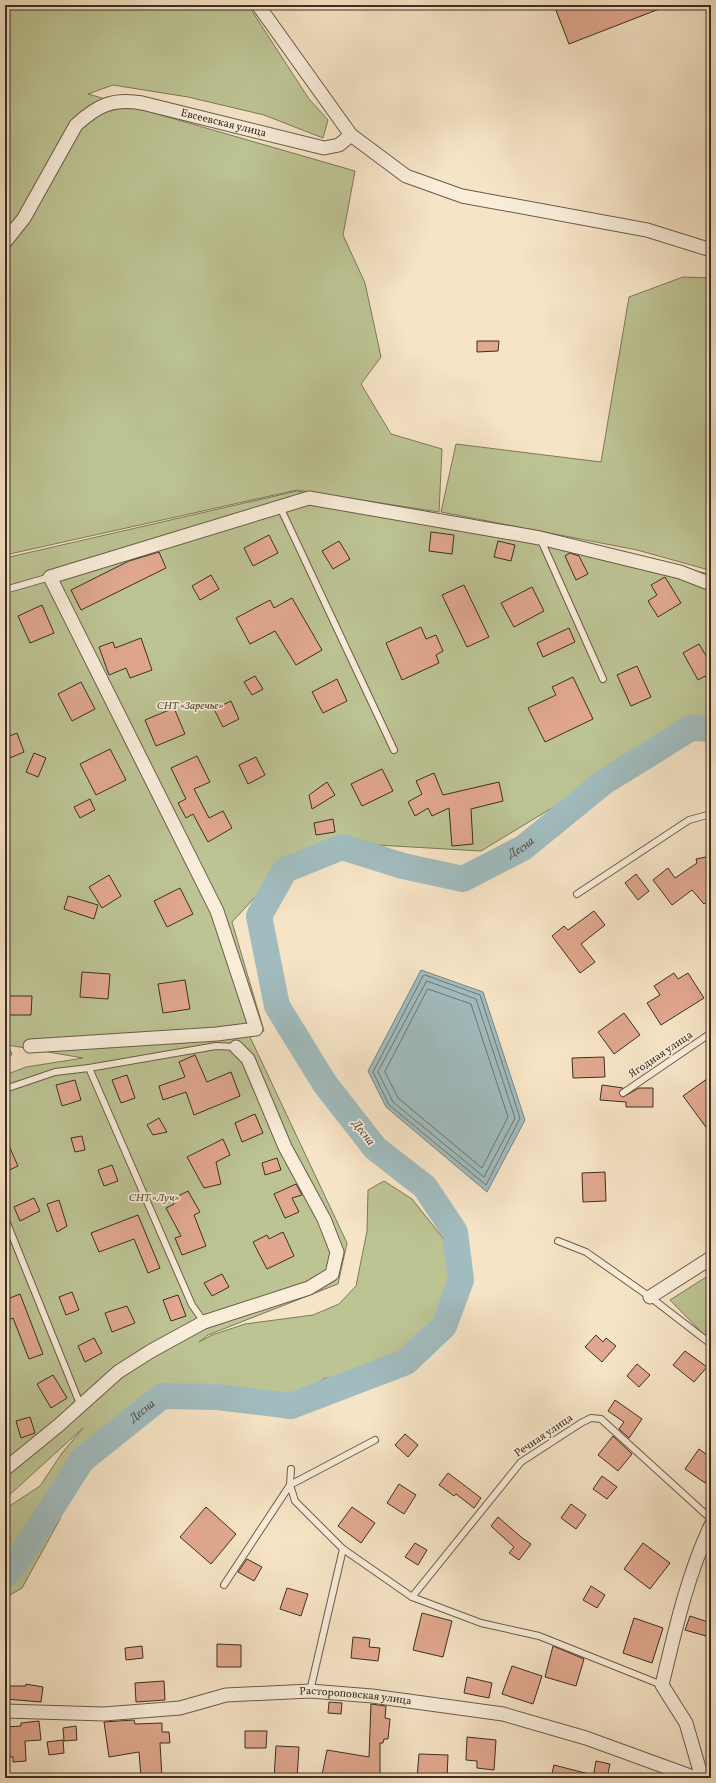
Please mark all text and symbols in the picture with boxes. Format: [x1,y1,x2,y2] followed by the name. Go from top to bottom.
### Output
[179,105,268,141] street label: Евсеевская улица
[157,699,223,714] park label: СНТ «Заречье»
[504,833,538,863] water label: Десна
[626,1028,696,1082] street label: Ягодная улица
[347,1116,378,1150] water label: Десна
[129,1191,179,1206] park label: СНТ «Луч»
[126,1396,159,1427] water label: Десна
[512,1411,577,1461] street label: Речная улица
[299,1683,413,1709] street label: Растороповская улица

